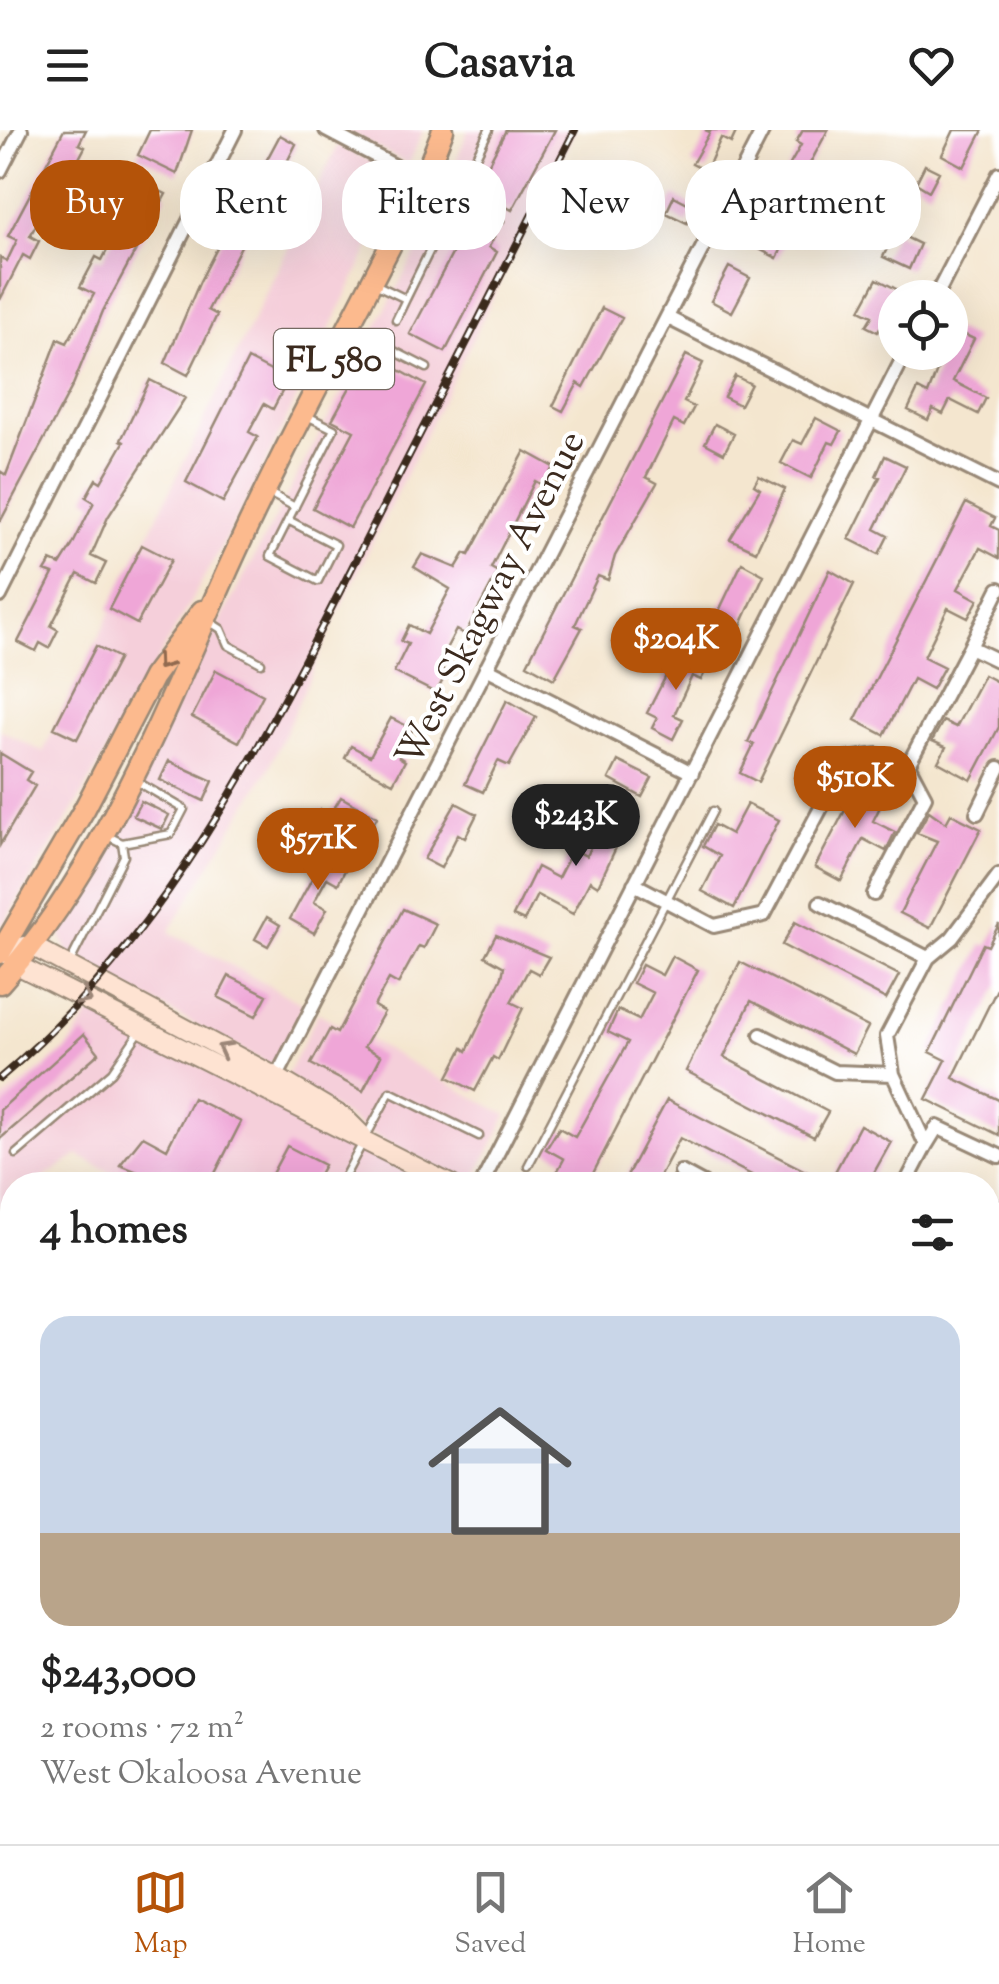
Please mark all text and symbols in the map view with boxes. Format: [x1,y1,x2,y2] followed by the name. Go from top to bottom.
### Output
[424,33,575,98] text: Casavia
[40,38,95,93] icon: menu
[904,38,959,93] icon: heart
[30,160,160,250] chip: Buy
[180,160,322,250] chip: Rent
[342,160,506,250] chip: Filters
[526,160,665,250] chip: New
[685,160,921,250] chip: Apartment
[878,280,968,370] map controls
[878,280,968,370] button: locate
[274,329,394,389] road number: FL 580
[384,422,601,777] street label: West Skagway Avenue
[606,608,746,693] pin: $204K
[633,617,719,663] text: $204K
[157,652,175,671] one-way arrow
[785,746,925,831] pin: $510K
[816,755,894,801] text: $510K
[506,784,646,869] pin: $243K
[534,793,618,839] text: $243K
[248,808,388,893] pin: $571K
[279,817,357,863] text: $571K
[75,986,93,1005] one-way arrow
[216,1042,235,1061] one-way arrow
[40,1202,188,1262] text: 4 homes
[905,1205,960,1260] icon: filters
[410,1381,590,1561] icon: home
[40,1646,196,1706] text: $243,000
[40,1706,244,1752] text: 2 rooms · 72 m²
[40,1752,362,1798] text: West Okaloosa Avenue
[133,1865,188,1965] tab: Map
[454,1865,526,1965] tab: Saved
[792,1865,866,1965] tab: Home

